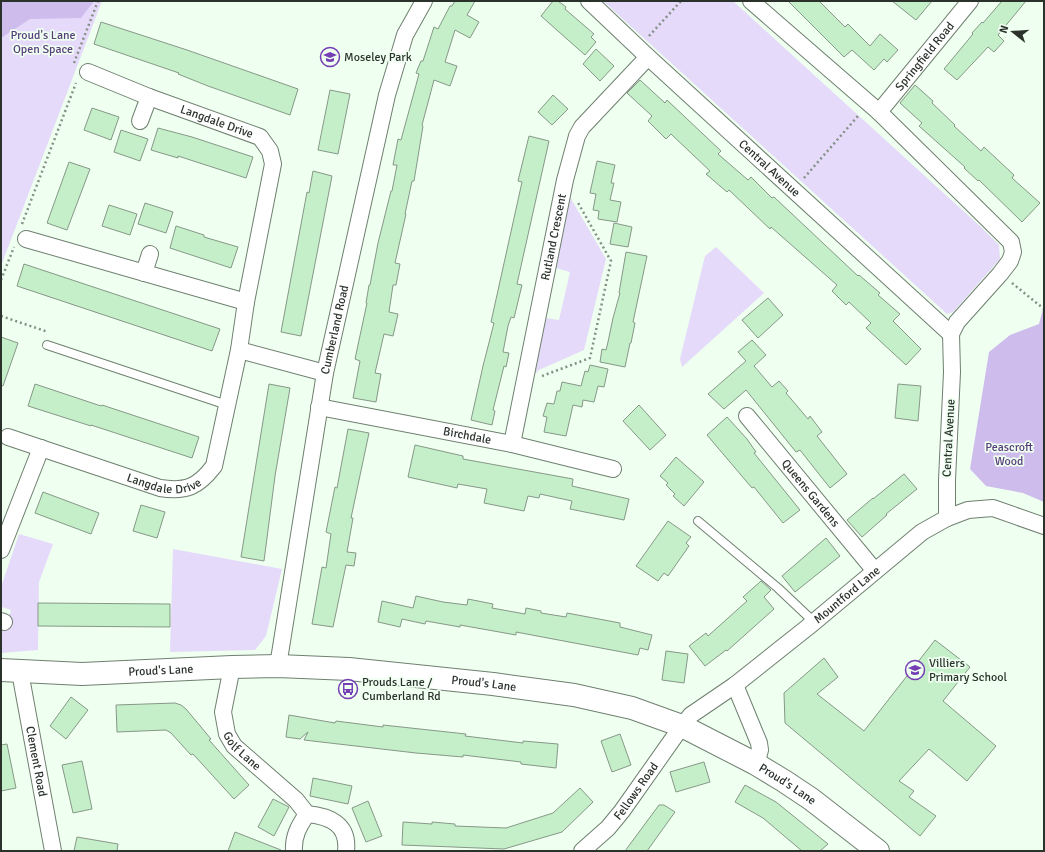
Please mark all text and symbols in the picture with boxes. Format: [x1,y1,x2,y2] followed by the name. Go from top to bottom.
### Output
[993,12,1033,52] north arrow
[892,19,957,94] street label: Springfield Road
[997,24,1011,35] text: N
[10,28,76,57] park label: Proud's Lane Open Space
[319,46,341,68] school or university icon: Moseley Park
[344,50,412,65] place label: Moseley Park
[178,101,255,141] street label: Langdale Drive
[736,136,803,200] street label: Central Avenue
[538,192,570,282] street label: Rutland Crescent
[317,284,352,376] street label: Cumberland Road
[939,399,959,477] street label: Central Avenue
[442,423,493,447] street label: Birchdale
[985,440,1033,469] park label: Peascroft Wood
[778,456,843,530] street label: Queens Gardens
[125,470,204,497] street label: Langdale Drive
[811,563,883,627] street label: Mountford Lane
[929,656,1007,685] place label: Villiers Primary School
[904,659,926,681] school or university icon: Villiers Primary School
[128,661,194,679] street label: Proud's Lane
[451,672,517,695] street label: Proud's Lane
[362,675,441,704] place label: Prouds Lane / Cumberland Rd
[337,678,359,700] bus stop icon: Prouds Lane / Cumberland Rd
[23,725,50,798] street label: Clement Road
[220,729,264,774] street label: Golf Lane
[610,759,661,823] street label: Fellows Road
[756,760,819,808] street label: Proud's Lane

